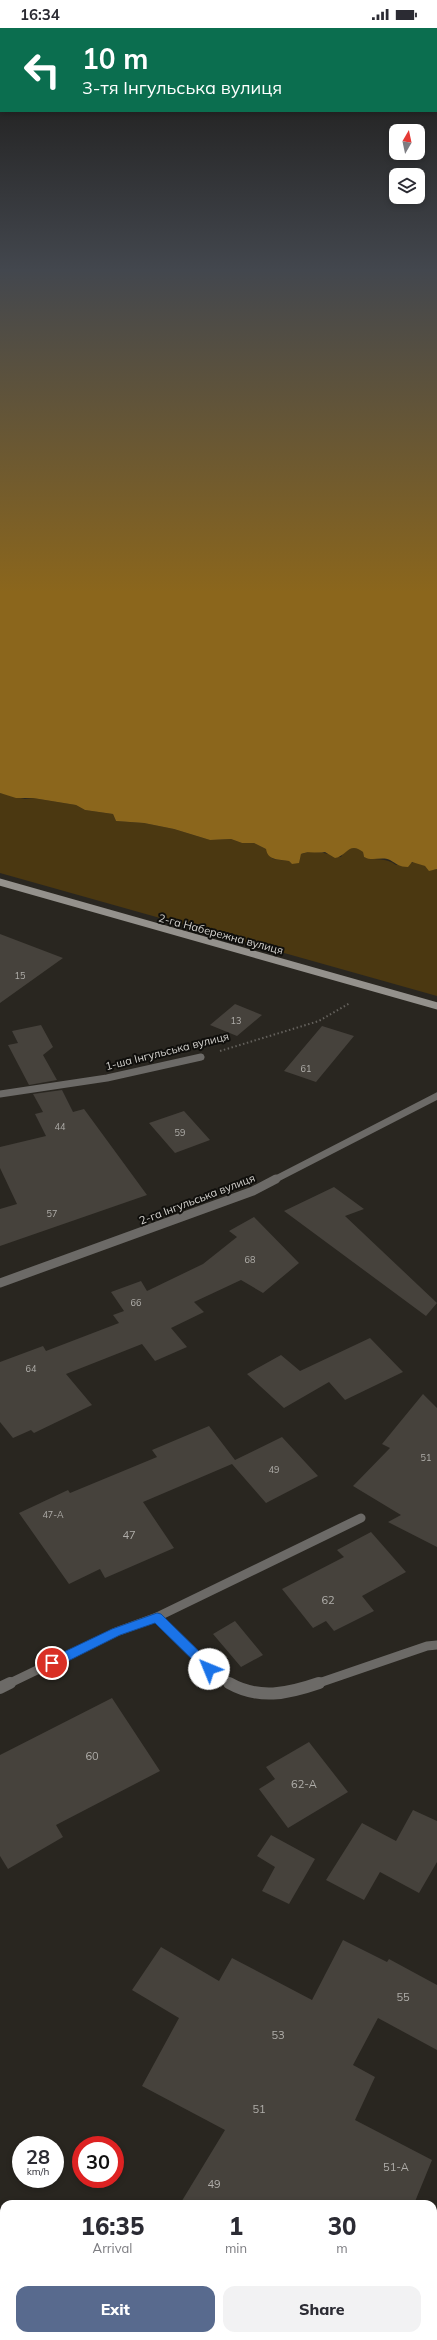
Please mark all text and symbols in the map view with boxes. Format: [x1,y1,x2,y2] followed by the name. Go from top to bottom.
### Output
[20,5,60,24] text: 16:34
[82,41,148,76] text: 10 m
[16,44,68,96] icon: left
[82,76,282,99] text: 3-тя Інгульська вулиця
[389,124,425,160] north arrow
[389,124,425,204] map controls
[389,168,425,204] button: layers
[157,911,285,957] street label: 2-га Набережна вулиця
[15,970,26,981] house number: 15
[231,1015,241,1026] house number: 13
[104,1029,230,1073] street label: 1-ша Інгульська вулиця
[301,1063,311,1074] house number: 61
[55,1121,66,1132] house number: 44
[175,1127,185,1138] house number: 59
[137,1170,257,1228] street label: 2-га Інгульська вулиця
[47,1208,57,1219] house number: 57
[245,1254,255,1265] house number: 68
[131,1297,141,1308] house number: 66
[26,1363,37,1374] house number: 64
[421,1452,431,1463] house number: 51
[269,1464,279,1475] house number: 49
[42,1509,64,1520] house number: 47-А
[122,1528,136,1542] house number: 47
[321,1593,335,1607] house number: 62
[35,1646,69,1680] pin
[188,1648,230,1690] position arrow
[41,1652,63,1674] icon: arrive
[85,1749,99,1763] house number: 60
[291,1777,317,1791] house number: 62-А
[396,1990,410,2004] house number: 55
[271,2028,285,2042] house number: 53
[252,2102,266,2116] house number: 51
[72,2136,124,2188] speed limit sign: 30
[26,2144,50,2169] text: 28
[383,2160,409,2174] house number: 51-А
[27,2165,49,2178] text: km/h
[207,2177,221,2191] house number: 49
[81,2211,144,2241] text: 16:35
[229,2211,243,2241] text: 1
[328,2211,356,2241] text: 30
[93,2240,132,2256] text: Arrival
[225,2240,247,2256] text: min
[336,2240,348,2256] text: m
[16,2286,215,2332] button: Exit
[223,2286,421,2332] button: Share

